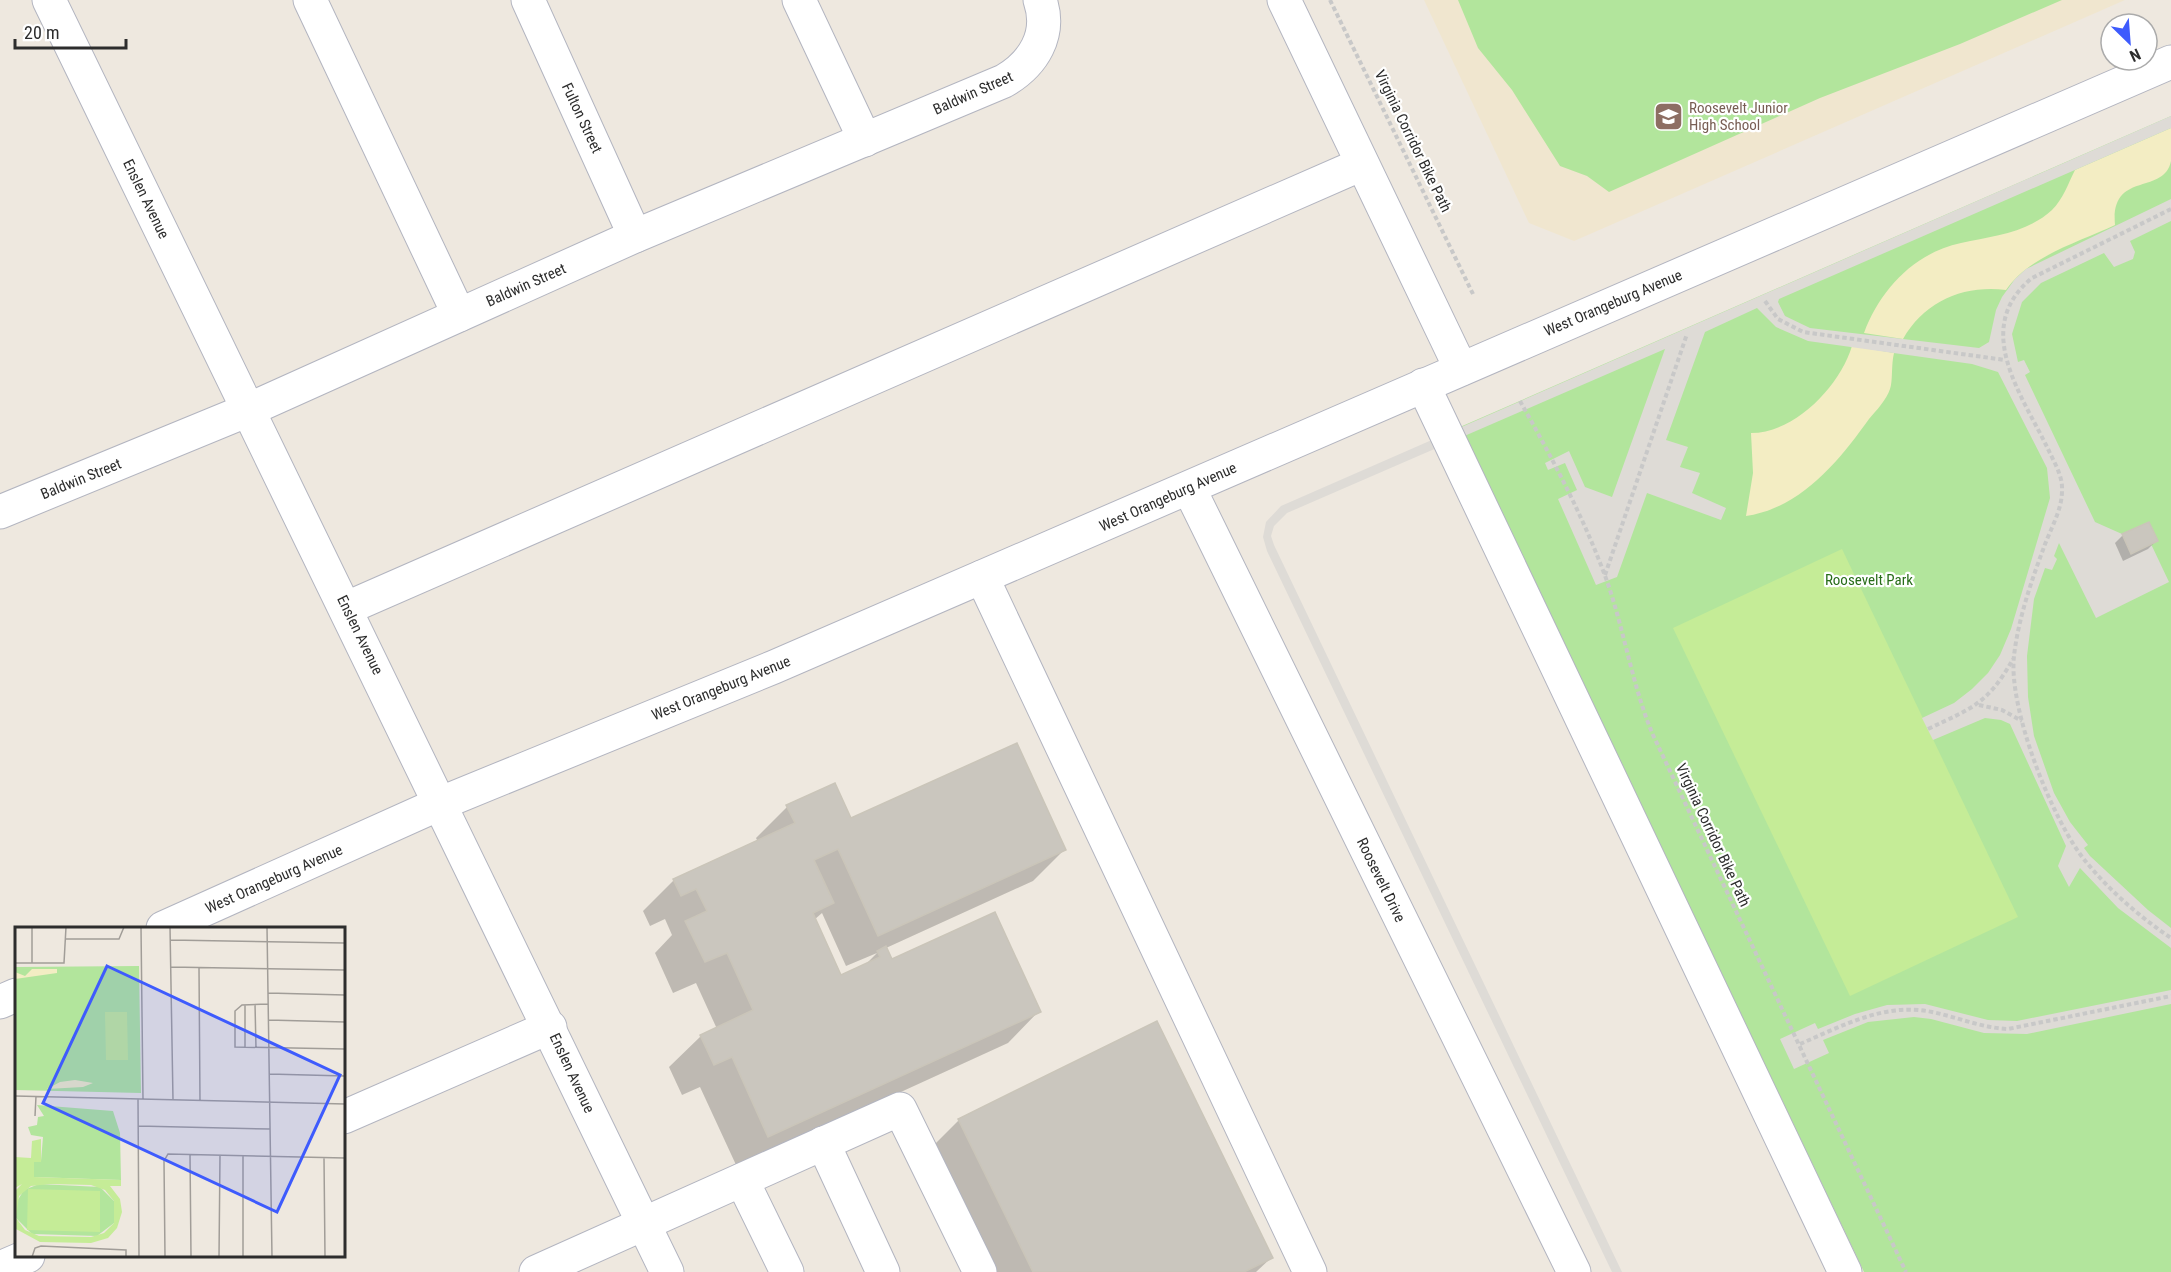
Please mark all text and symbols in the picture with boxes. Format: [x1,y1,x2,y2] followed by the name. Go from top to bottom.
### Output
[15,12,126,50] scale bar
[2099,12,2159,72] north arrow
[24,22,59,43] text: 20 m
[2127,44,2144,66] text: N
[930,67,1016,119] street label: Baldwin Street
[1371,67,1455,215] street label: Virginia Corridor Bike Path
[558,80,606,156] street label: Fulton Street
[1689,99,1788,134] place label: Roosevelt Junior High School
[1652,101,1684,133] school or university icon: Roosevelt Junior High School
[119,156,173,242] street label: Enslen Avenue
[483,259,569,311] street label: Baldwin Street
[1541,266,1685,340] street label: West Orangeburg Avenue
[38,455,124,503] street label: Baldwin Street
[1097,459,1239,535] street label: West Orangeburg Avenue
[1825,571,1913,589] park label: Roosevelt Park
[333,592,387,678] street label: Enslen Avenue
[649,652,793,724] street label: West Orangeburg Avenue
[1672,761,1754,909] street label: Virginia Corridor Bike Path
[1353,835,1409,925] street label: Roosevelt Drive
[203,841,345,917] street label: West Orangeburg Avenue
[15,927,345,1257] inset map
[546,1030,598,1116] street label: Enslen Avenue

